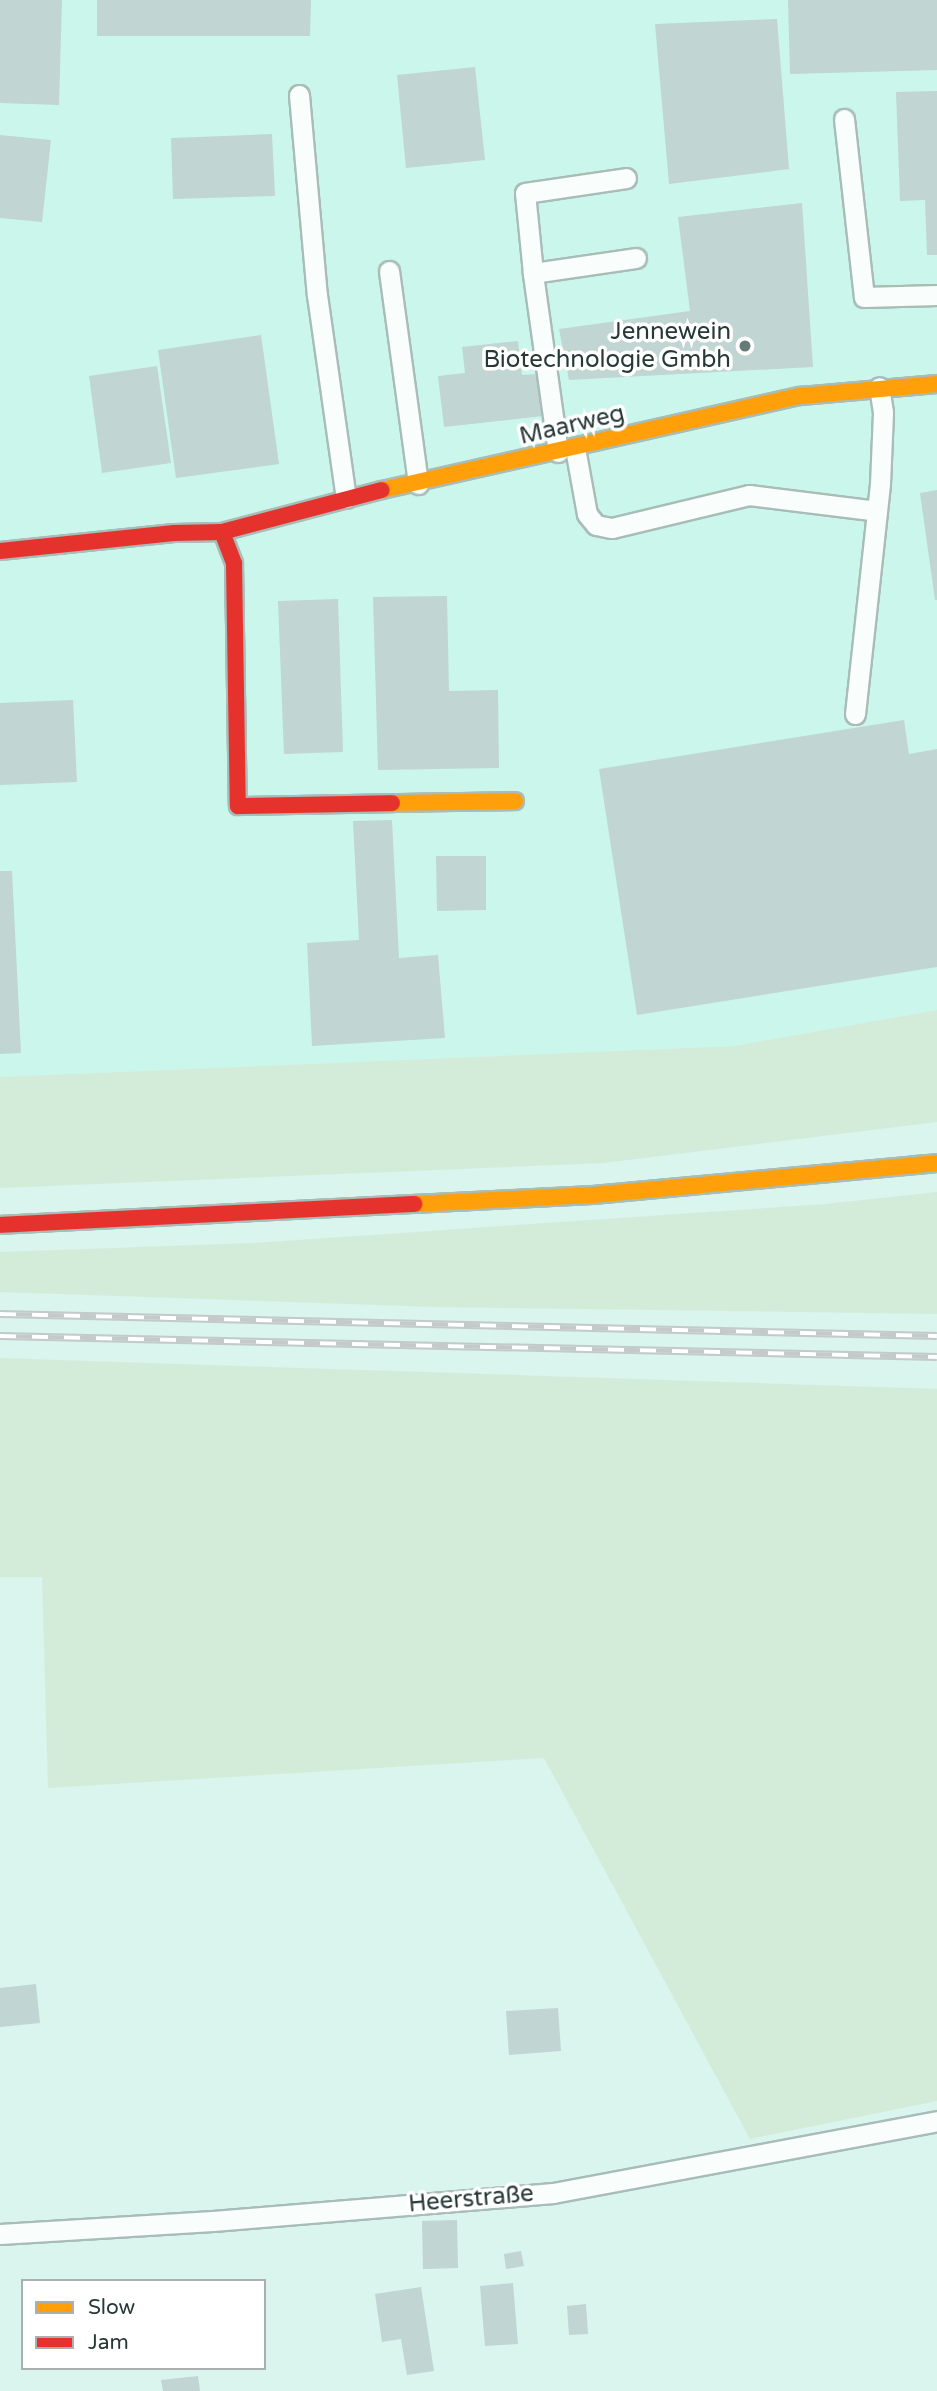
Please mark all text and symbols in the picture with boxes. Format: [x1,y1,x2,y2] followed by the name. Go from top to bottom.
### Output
[483,318,731,374] place label: Jennewein Biotechnologie Gmbh
[737,338,753,354] marker: Jennewein Biotechnologie Gmbh
[517,399,627,451] street label: Maarweg
[407,2179,535,2219] street label: Heerstraße
[21,2279,266,2370] legend
[88,2295,135,2320] text: Slow
[88,2330,129,2355] text: Jam

